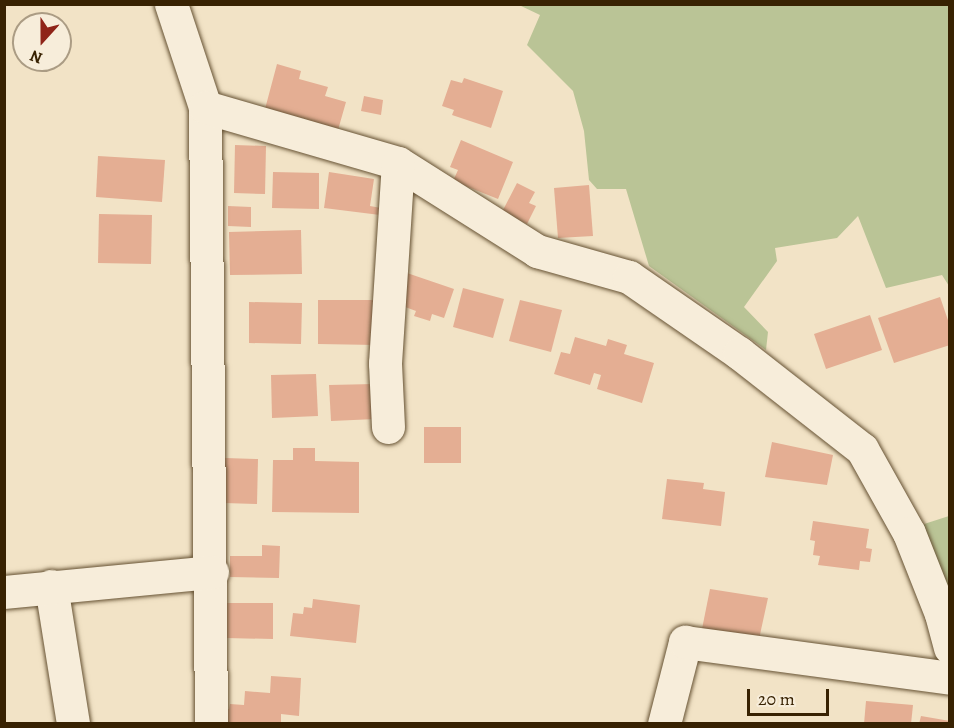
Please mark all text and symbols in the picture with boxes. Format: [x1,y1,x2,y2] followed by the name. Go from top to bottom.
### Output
[12,12,72,72] north arrow
[27,45,46,69] text: N
[750,677,832,715] scale bar
[758,687,795,711] text: 20 m

